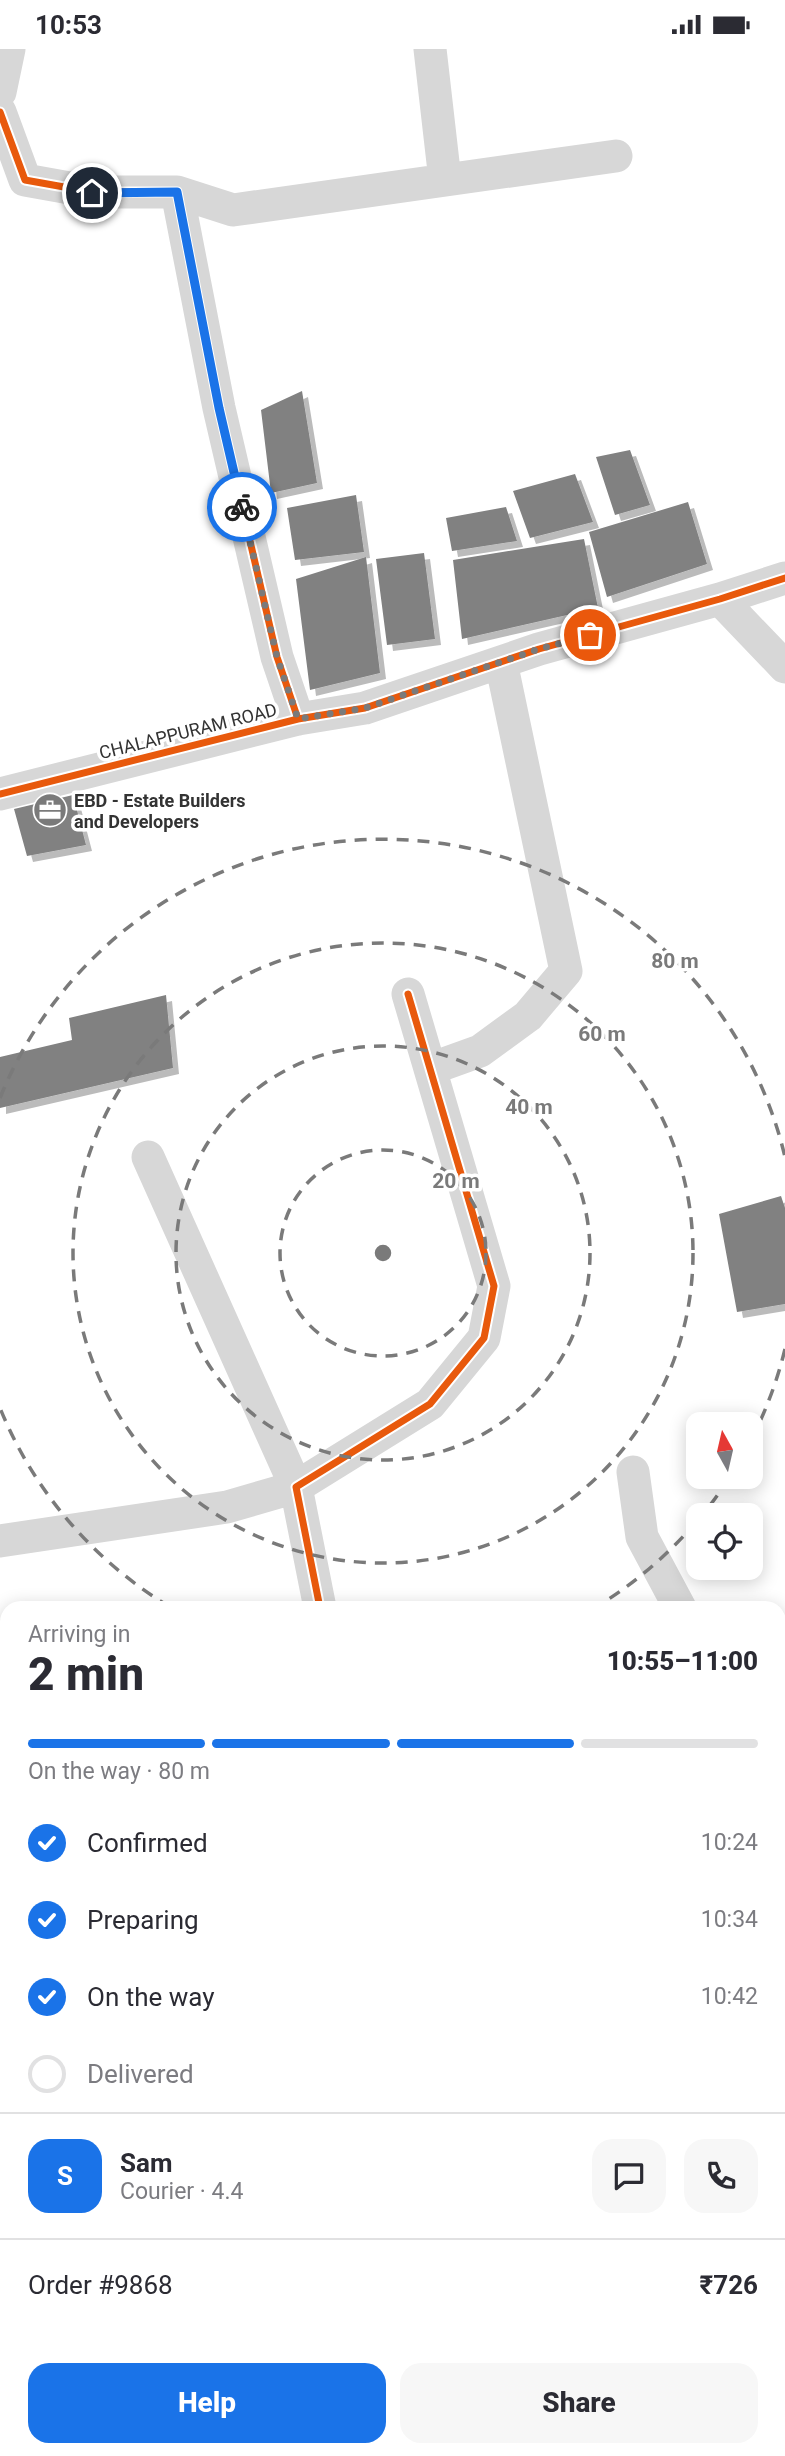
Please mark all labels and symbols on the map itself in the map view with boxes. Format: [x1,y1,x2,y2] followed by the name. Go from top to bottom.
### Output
[62,163,122,223] pin
[207,472,277,542] courier
[560,605,620,665] pin
[97,699,279,763] street label: CHALAPPURAM ROAD
[74,790,246,832] place label: EBD - Estate Builders and Developers
[31,791,69,829] office icon: EBD - Estate Builders and Developers
[651,949,699,973] text: 80 m
[578,1022,626,1046] text: 60 m
[505,1095,553,1119] text: 40 m
[432,1169,480,1193] text: 20 m
[371,1241,395,1265] centre of rings
[686,1412,763,1489] north arrow

